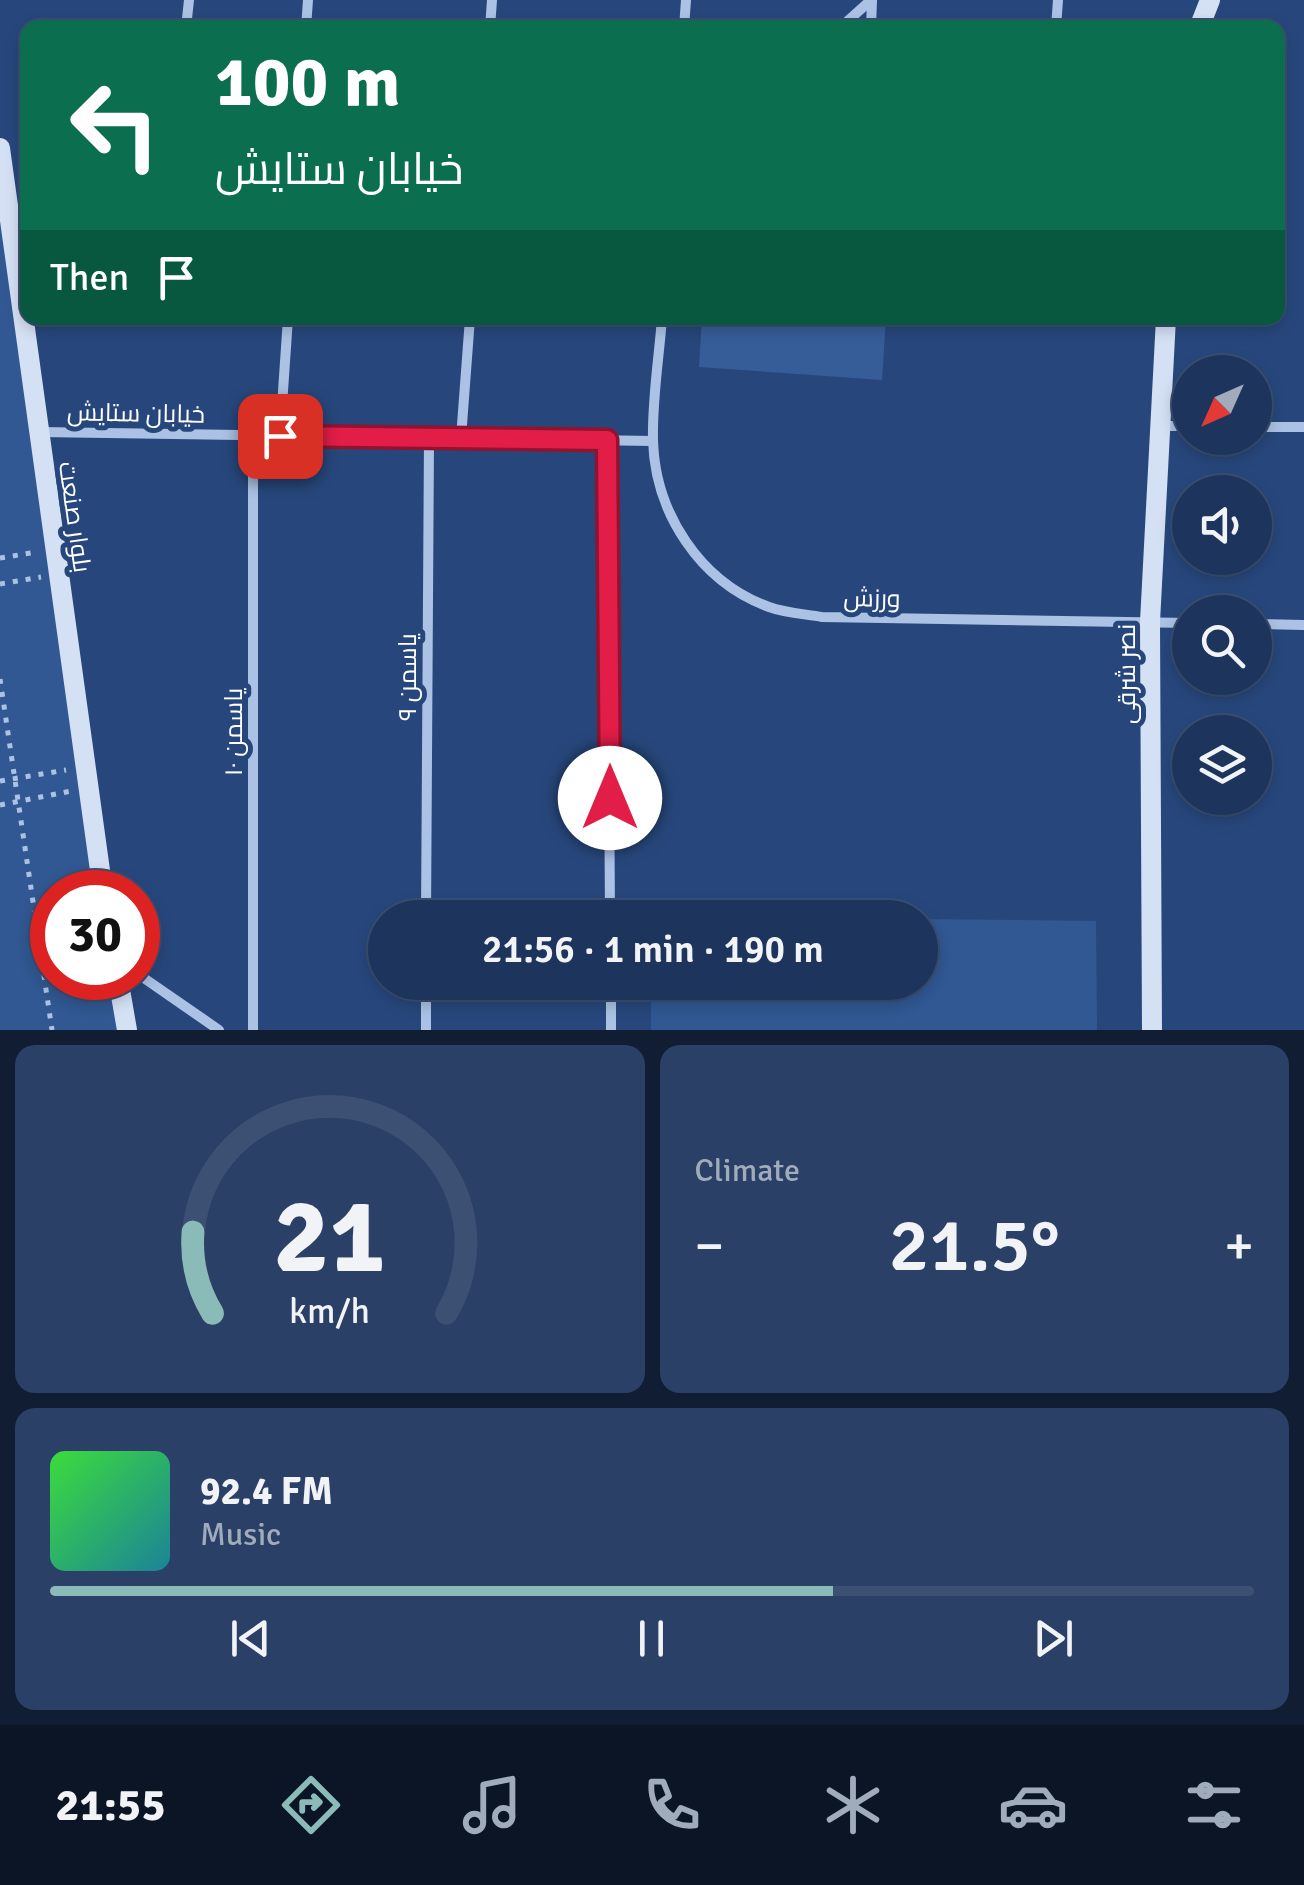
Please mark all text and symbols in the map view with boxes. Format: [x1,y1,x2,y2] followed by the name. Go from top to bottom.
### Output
[215,39,400,125] text: 100 m
[50,60,180,190] icon: left
[215,142,464,197] text: خیابان ستایش
[149,250,204,305] icon: arrive
[50,254,129,301] text: Then
[1172,355,1272,455] north arrow
[1172,355,1272,815] map controls
[238,394,323,479] pin
[67,396,205,430] street label: خیابان ستایش
[253,409,308,464] icon: arrive
[52,459,98,575] street label: بلوار صنعت
[1172,475,1272,575] button: sound
[843,582,901,614] street label: ورزش
[1172,595,1272,695] button: search
[1111,624,1142,724] street label: نصر شرقی
[392,633,423,721] street label: یاسمن ۹
[218,687,249,776] street label: یاسمن ۱۰
[1172,715,1272,815] button: layers
[558,746,662,850] position arrow
[30,870,160,1000] speed limit sign: 30
[482,926,824,973] text: 21:56 · 1 min · 190 m
[695,1151,800,1190] text: Climate
[274,1173,386,1301] text: 21
[889,1199,1060,1292] text: 21.5°
[695,1212,724,1280] text: −
[1224,1212,1254,1280] text: +
[289,1289,370,1333] text: km/h
[200,1468,333,1515] text: 92.4 FM
[200,1515,281,1554] text: Music
[223,1611,278,1666] icon: previous
[624,1611,679,1666] icon: pause
[1026,1611,1081,1666] icon: next
[276,1770,346,1840] icon: directions
[457,1770,527,1840] icon: music
[637,1770,707,1840] icon: phone
[818,1770,888,1840] icon: climate
[998,1770,1068,1840] icon: car
[1179,1770,1249,1840] icon: filters
[55,1778,166,1833] text: 21:55

